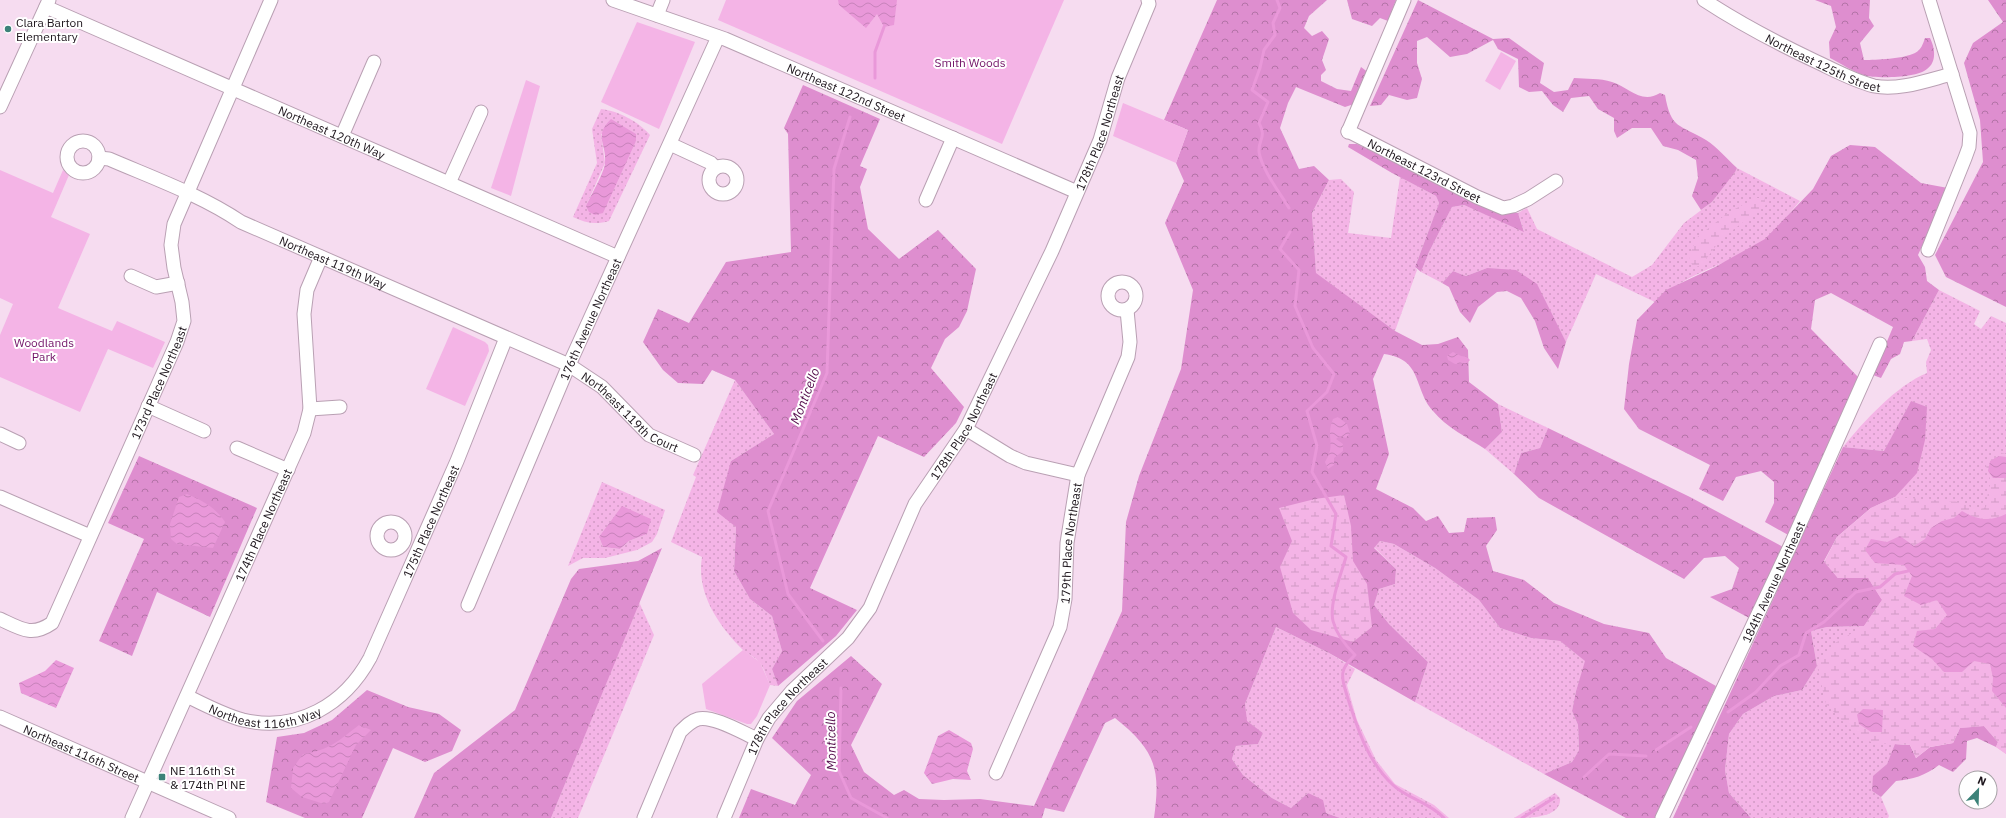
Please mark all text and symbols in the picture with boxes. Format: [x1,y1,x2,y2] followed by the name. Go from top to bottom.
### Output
[16,15,83,44] place label: Clara Barton Elementary
[3,24,13,34] marker: Clara Barton Elementary
[1763,30,1881,94] street label: Northeast 125th Street
[934,55,1006,70] park label: Smith Woods
[785,59,908,124] street label: Northeast 122nd Street
[1072,72,1126,193] street label: 178th Place Northeast
[276,102,388,162] street label: Northeast 120th Way
[1365,135,1483,205] street label: Northeast 123rd Street
[277,232,389,292] street label: Northeast 119th Way
[556,256,624,382] street label: 176th Avenue Northeast
[127,324,189,441] street label: 173rd Place Northeast
[14,335,74,364] park label: Woodlands Park
[786,365,824,427] water label: Monticello
[579,368,681,455] street label: Northeast 119th Court
[926,370,1000,482] street label: 178th Place Northeast
[399,463,462,580] street label: 175th Place Northeast
[231,466,295,583] street label: 174th Place Northeast
[1057,482,1084,605] street label: 179th Place Northeast
[1738,519,1808,645] street label: 184th Avenue Northeast
[744,654,830,757] street label: 178th Place Northeast
[207,700,323,731] street label: Northeast 116th Way
[822,711,840,771] water label: Monticello
[21,721,142,785] street label: Northeast 116th Street
[170,763,245,792] place label: NE 116th St & 174th Pl NE
[1958,770,1998,810] north arrow
[157,772,167,782] marker: NE 116th St & 174th Pl NE
[1976,773,1988,789] text: N

